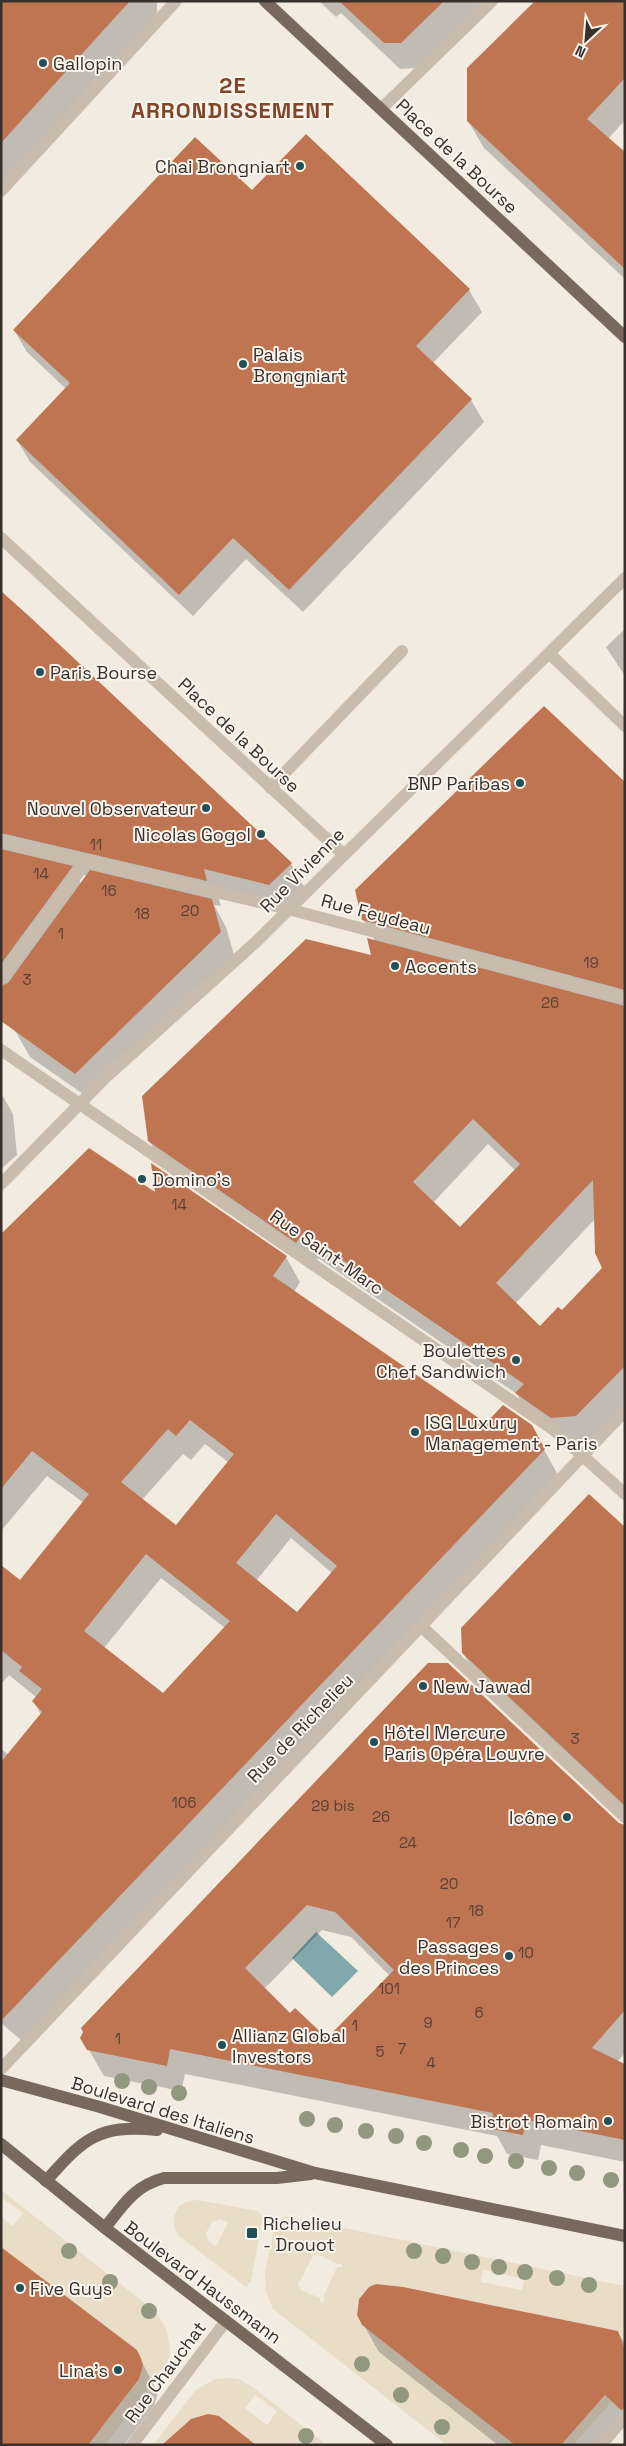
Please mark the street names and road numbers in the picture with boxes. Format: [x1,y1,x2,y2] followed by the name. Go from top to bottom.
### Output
[391,94,523,218] street label: Place de la Bourse
[173,673,305,797] street label: Place de la Bourse
[255,823,349,917] street label: Rue Vivienne
[319,888,433,940] street label: Rue Feydeau
[266,1204,388,1300] street label: Rue Saint-Marc
[242,1668,358,1788] street label: Rue de Richelieu
[69,2071,257,2149] street label: Boulevard des Italiens
[120,2215,286,2349] street label: Boulevard Haussmann
[119,2317,211,2427] street label: Rue Chauchat

